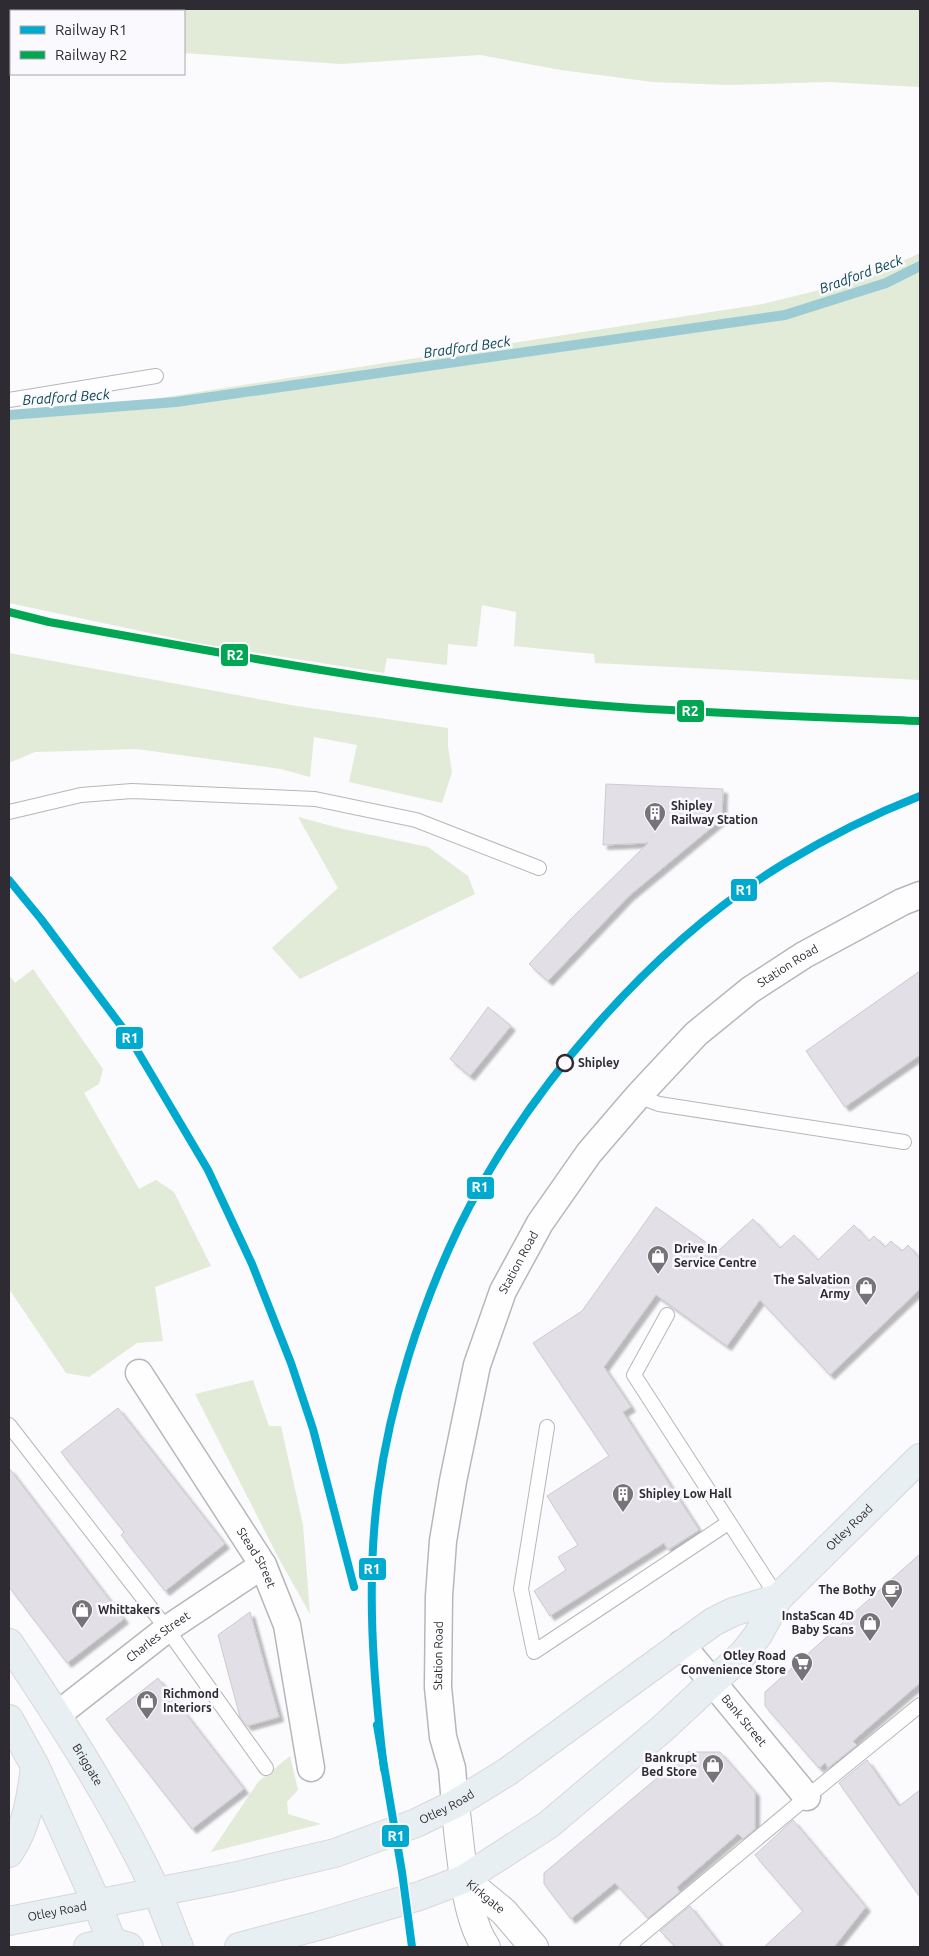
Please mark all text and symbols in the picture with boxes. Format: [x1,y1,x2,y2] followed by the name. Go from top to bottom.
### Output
[10,10,185,75] legend
[55,21,127,38] text: Railway R1
[55,46,127,63] text: Railway R2
[817,251,906,297] water label: Bradford Beck
[422,333,512,361] water label: Bradford Beck
[22,386,111,408] water label: Bradford Beck
[220,643,249,667] line badge: R2
[226,647,244,663] text: R2
[676,699,705,723] line badge: R2
[681,703,699,719] text: R2
[671,799,758,826] place label: Shipley Railway Station
[643,801,667,832] building icon: Shipley Railway Station
[730,878,758,902] line badge: R1
[735,882,753,898] text: R1
[755,942,820,989] street label: Station Road
[115,1026,144,1050] line badge: R1
[121,1030,139,1046] text: R1
[556,1054,574,1072] marker: Shipley
[578,1056,620,1069] place label: Shipley
[466,1176,495,1200] line badge: R1
[471,1179,489,1195] text: R1
[496,1229,540,1296] street label: Station Road
[674,1242,757,1269] place label: Drive In Service Centre
[646,1244,670,1275] shop icon: Drive In Service Centre
[773,1273,851,1300] place label: The Salvation Army
[854,1275,878,1306] shop icon: The Salvation Army
[611,1482,635,1513] building icon: Shipley Low Hall
[639,1487,732,1500] place label: Shipley Low Hall
[823,1502,875,1553] street label: Otley Road
[235,1525,279,1590] street label: Stead Street
[358,1557,387,1581] line badge: R1
[363,1561,381,1577] text: R1
[880,1578,904,1609] cafe icon: The Bothy
[818,1583,877,1596] place label: The Bothy
[70,1598,94,1629] shop icon: Whittakers
[98,1603,161,1616] place label: Whittakers
[123,1608,193,1664] street label: Charles Street
[782,1609,854,1636] place label: InstaScan 4D Baby Scans
[858,1611,882,1642] shop icon: InstaScan 4D Baby Scans
[431,1621,445,1691] street label: Station Road
[681,1649,786,1676] place label: Otley Road Convenience Store
[790,1651,814,1682] supermarket icon: Otley Road Convenience Store
[163,1687,219,1714] place label: Richmond Interiors
[135,1689,159,1720] shop icon: Richmond Interiors
[719,1692,770,1749] street label: Bank Street
[70,1741,106,1788] street label: Briggate
[641,1751,697,1778] place label: Bankrupt Bed Store
[701,1753,725,1784] shop icon: Bankrupt Bed Store
[417,1787,476,1826] street label: Otley Road
[381,1824,410,1848] line badge: R1
[387,1828,405,1844] text: R1
[464,1877,508,1916] street label: Kirkgate
[26,1899,88,1923] street label: Otley Road

